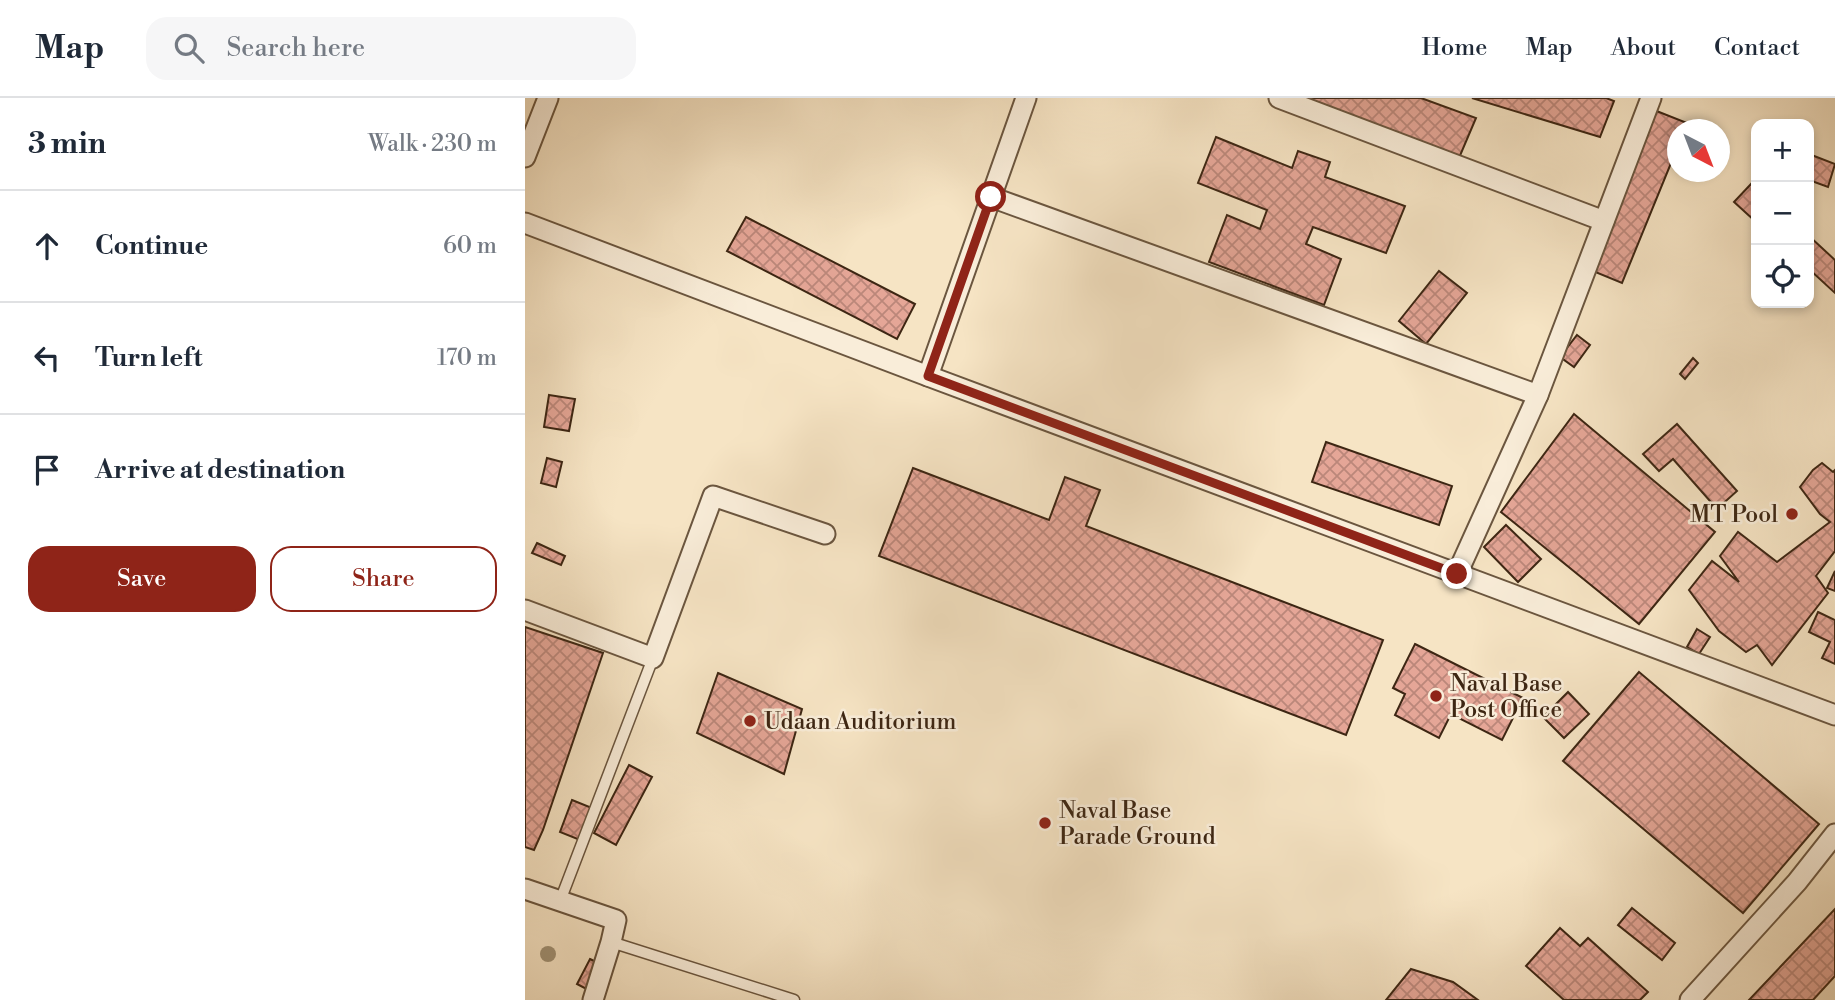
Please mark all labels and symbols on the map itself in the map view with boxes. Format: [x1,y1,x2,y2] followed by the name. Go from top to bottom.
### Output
[1667,119,1730,182] north arrow
[975,181,1006,212] route start
[1690,501,1778,529] place label: MT Pool
[1784,506,1800,522] marker: MT Pool
[1441,558,1472,589] route end
[1450,670,1562,724] place label: Naval Base Post Office
[1428,688,1444,704] marker: Naval Base Post Office
[764,708,957,736] place label: Udaan Auditorium
[742,713,758,729] marker: Udaan Auditorium
[1059,797,1216,851] place label: Naval Base Parade Ground
[1037,815,1053,831] marker: Naval Base Parade Ground

